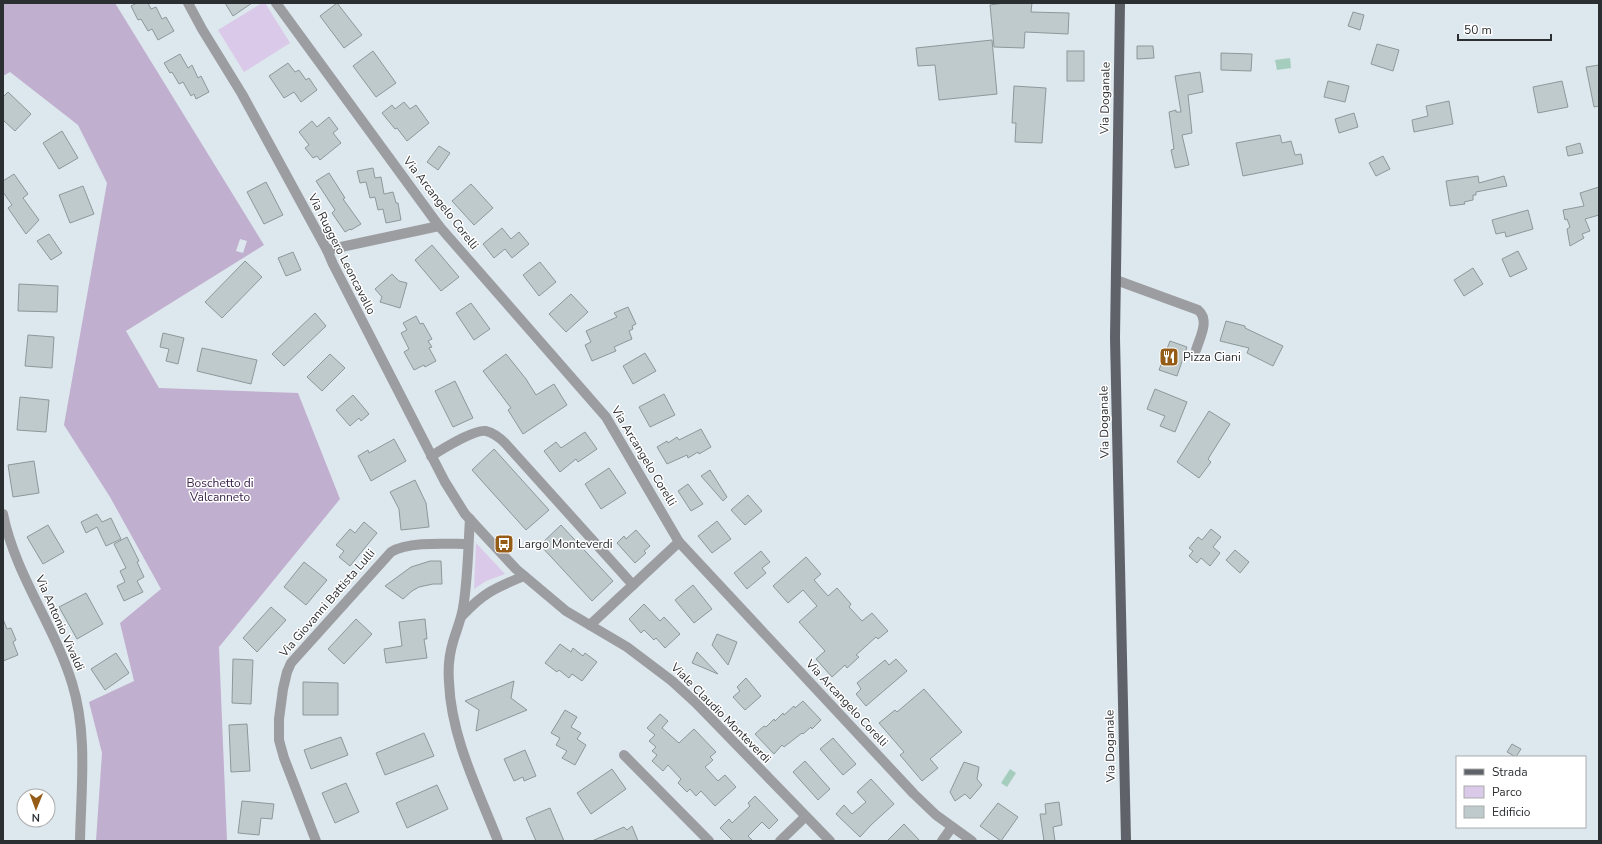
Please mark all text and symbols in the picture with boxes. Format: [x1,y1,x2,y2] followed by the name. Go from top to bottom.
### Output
[1458,16,1551,42] scale bar
[1464,22,1492,38] text: 50 m
[1096,62,1114,135] street label: Via Doganale
[399,153,482,253] street label: Via Arcangelo Corelli
[304,190,380,318] street label: Via Ruggero Leoncavallo
[1158,346,1180,368] restaurant icon: Pizza Ciani
[1183,349,1241,365] place label: Pizza Ciani
[1095,386,1113,459] street label: Via Doganale
[607,402,680,509] street label: Via Arcangelo Corelli
[186,475,254,505] park label: Boschetto di Valcanneto
[493,533,515,555] bus stop icon: Largo Monteverdi
[518,536,613,552] place label: Largo Monteverdi
[275,546,378,661] street label: Via Giovanni Battista Lulli
[31,572,88,673] street label: Via Antonio Vivaldi
[802,655,892,750] street label: Via Arcangelo Corelli
[667,659,774,766] street label: Viale Claudio Monteverdi
[1101,710,1119,783] street label: Via Doganale
[1456,756,1586,828] legend
[1492,764,1528,780] text: Strada
[1492,784,1522,800] text: Parco
[16,788,56,828] north arrow
[1492,804,1531,820] text: Edificio
[32,810,40,825] text: N

